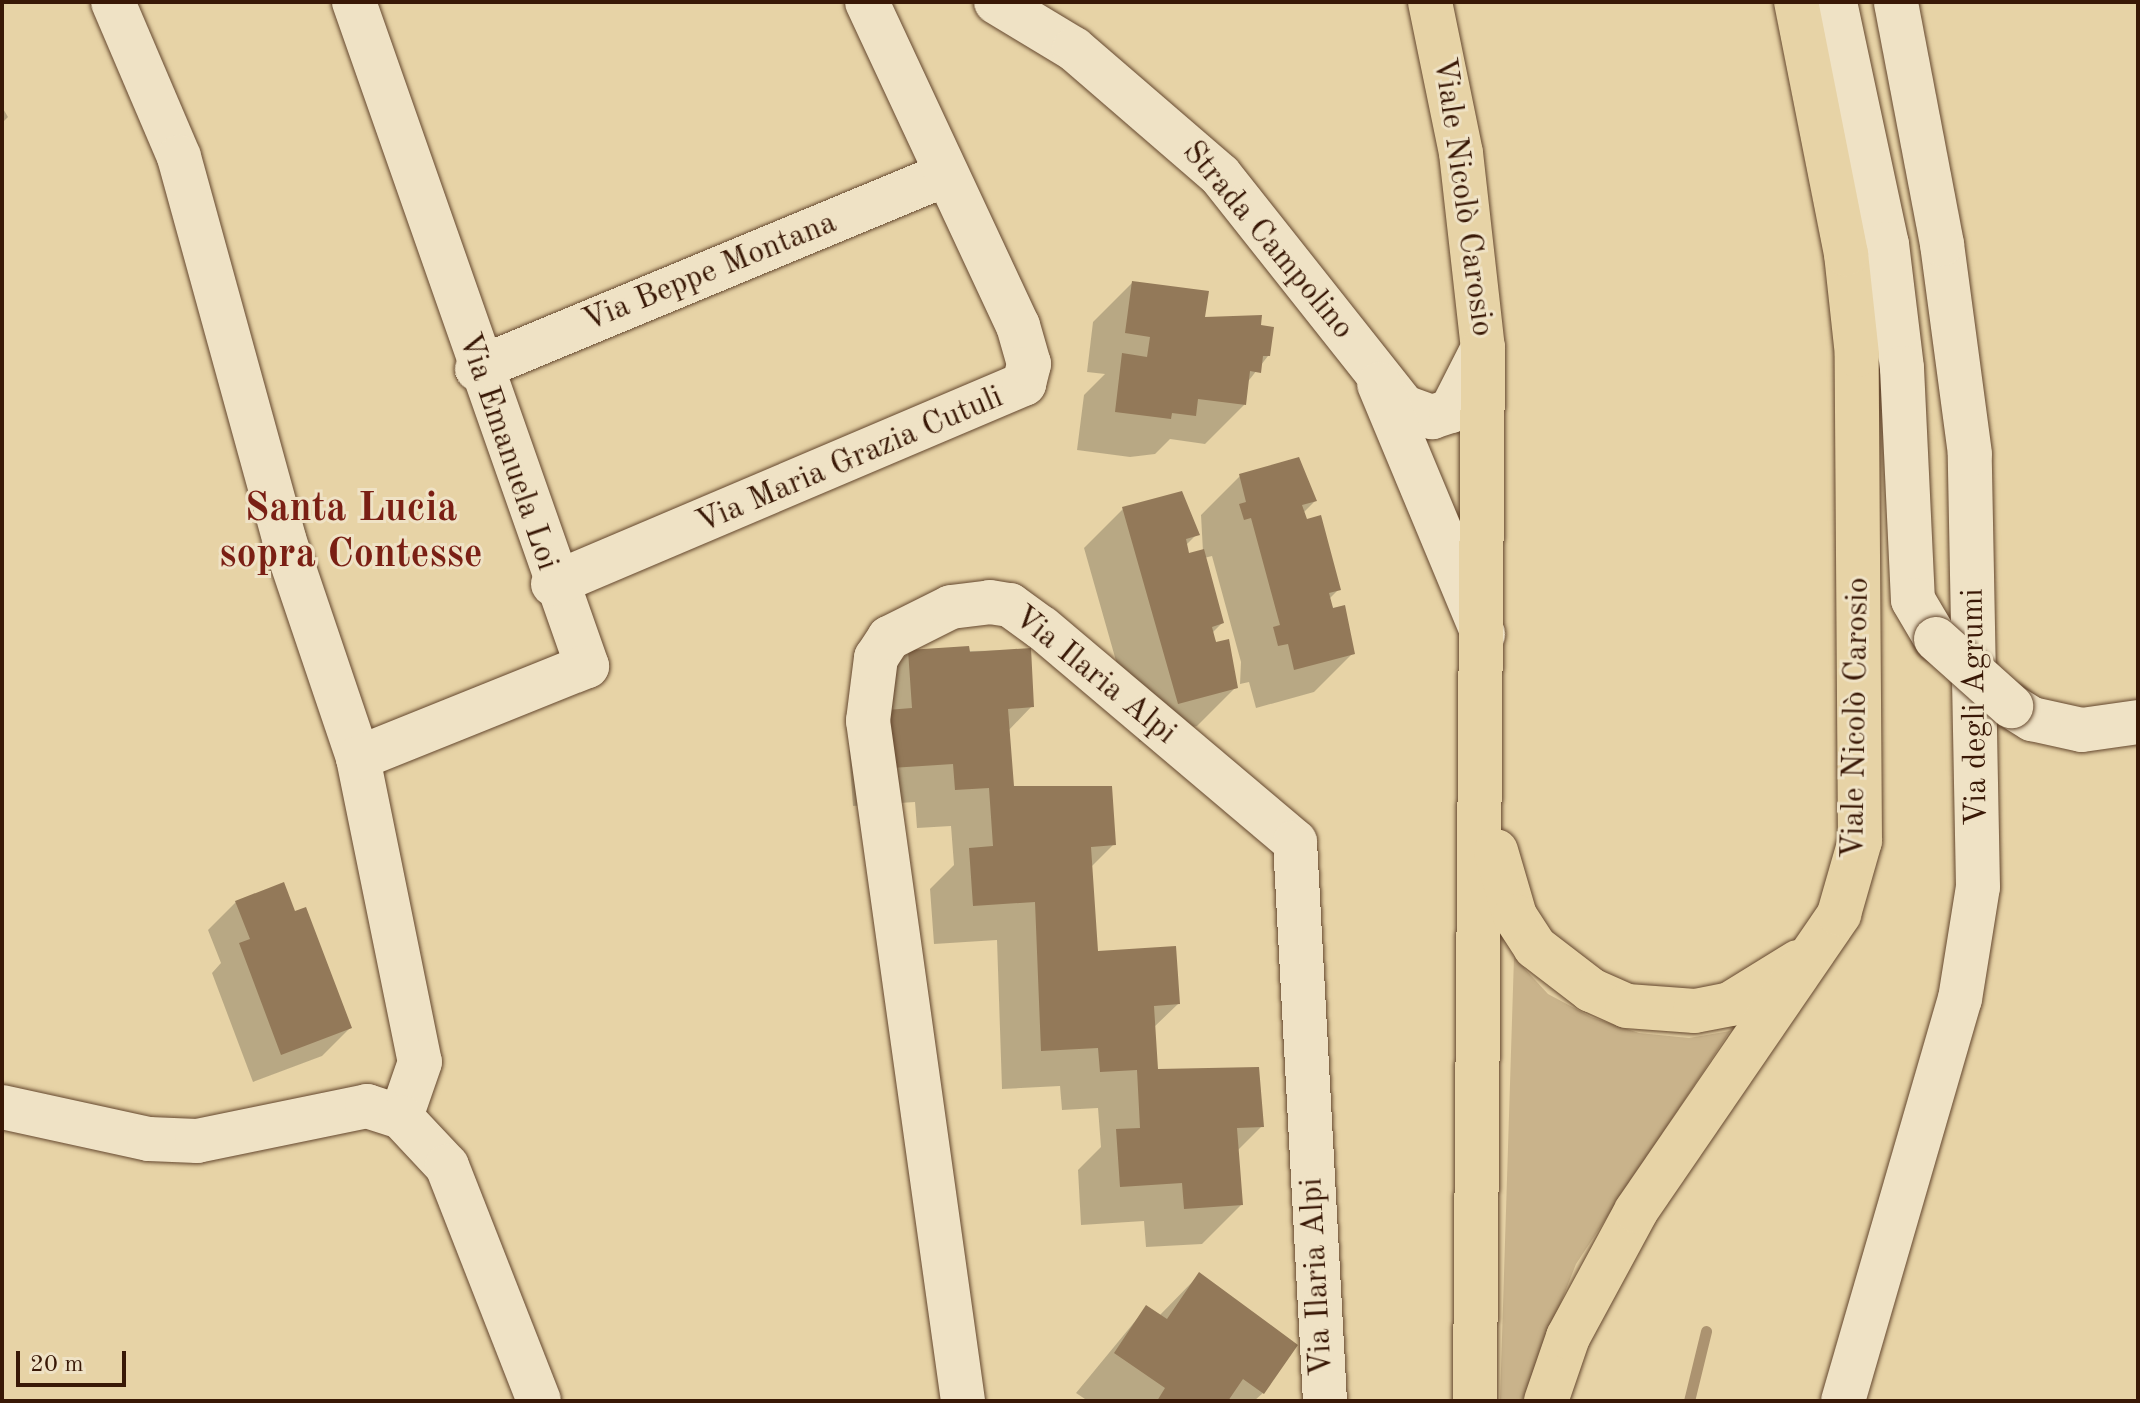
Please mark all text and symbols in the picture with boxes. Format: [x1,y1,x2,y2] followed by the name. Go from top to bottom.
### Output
[1423,55,1501,339] street label: Viale Nicolò Carosio
[1173,134,1361,348] street label: Strada Campolino
[577,205,843,341] street label: Via Beppe Montana
[448,328,566,576] street label: Via Emanuela Loi
[691,379,1009,543] street label: Via Maria Grazia Cutuli
[219,486,483,580] district label: Santa Lucia sopra Contesse
[1835,577,1879,859] street label: Viale Nicolò Carosio
[1955,588,1997,826] street label: Via degli Agrumi
[1005,599,1183,753] street label: Via Ilaria Alpi
[1294,1177,1342,1377] street label: Via Ilaria Alpi
[20,1335,130,1385] scale bar
[30,1353,84,1377] text: 20 m

